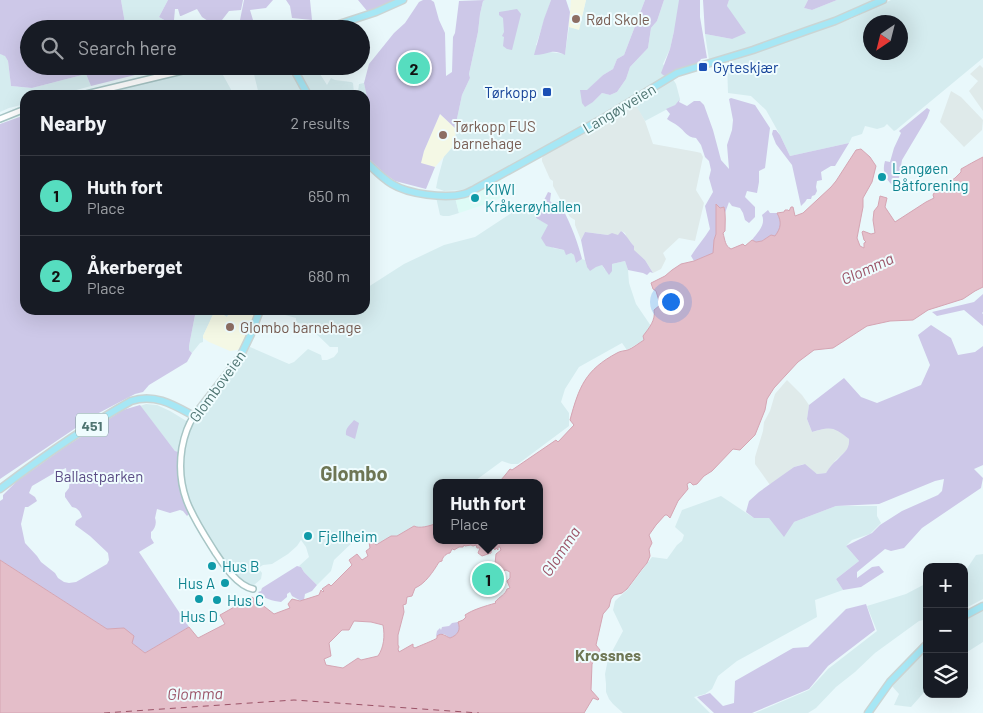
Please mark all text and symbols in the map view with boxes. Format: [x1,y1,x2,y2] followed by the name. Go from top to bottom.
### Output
[586,10,650,28] place label: Rød Skole
[570,13,582,25] marker: Rød Skole
[863,15,908,60] north arrow
[20,20,370,75] search box
[38,34,66,62] icon: search
[78,36,177,59] text: Search here
[398,49,430,87] pin: 2
[713,58,779,76] place label: Gyteskjær
[697,61,709,73] marker: Gyteskjær
[579,79,659,137] street label: Langøyveien
[484,83,537,101] place label: Tørkopp
[541,86,553,98] marker: Tørkopp
[40,110,106,135] text: Nearby
[291,113,350,132] text: 2 results
[453,117,536,152] place label: Tørkopp FUS barnehage
[437,129,449,141] marker: Tørkopp FUS barnehage
[892,159,969,194] place label: Langøen Båtforening
[876,171,888,183] marker: Langøen Båtforening
[87,175,163,198] text: Huth fort
[485,180,581,215] place label: KIWI Kråkerøyhallen
[53,186,59,205] text: 1
[308,186,350,205] text: 650 m
[469,192,481,204] marker: KIWI Kråkerøyhallen
[87,198,125,217] text: Place
[838,248,896,288] water label: Glomma
[87,255,183,278] text: Åkerberget
[52,266,60,285] text: 2
[308,266,350,285] text: 680 m
[87,278,125,297] text: Place
[658,289,684,315] your location
[240,318,362,336] place label: Glombo barnehage
[224,321,236,333] marker: Glombo barnehage
[185,347,249,425] street label: Glomboveien
[76,414,108,436] road number: 451
[320,461,388,485] district label: Glombo
[55,467,143,485] park label: Ballastparken
[433,479,543,544] popup
[450,491,526,514] text: Huth fort
[450,514,488,533] text: Place
[537,523,583,579] water label: Glomma
[318,527,377,545] place label: Fjellheim
[302,530,314,542] marker: Fjellheim
[222,557,259,575] place label: Hus B
[206,560,218,572] marker: Hus B
[472,560,504,598] pin: 1
[923,563,968,698] map controls
[923,563,968,608] button: +
[178,574,215,592] place label: Hus A
[219,577,231,589] marker: Hus A
[227,591,264,609] place label: Hus C
[193,593,205,605] marker: Hus D
[211,594,223,606] marker: Hus C
[180,607,218,625] place label: Hus D
[923,608,968,653] button: −
[575,645,641,664] district label: Krossnes
[923,653,968,698] button: layers
[167,683,223,703] water label: Glomma

